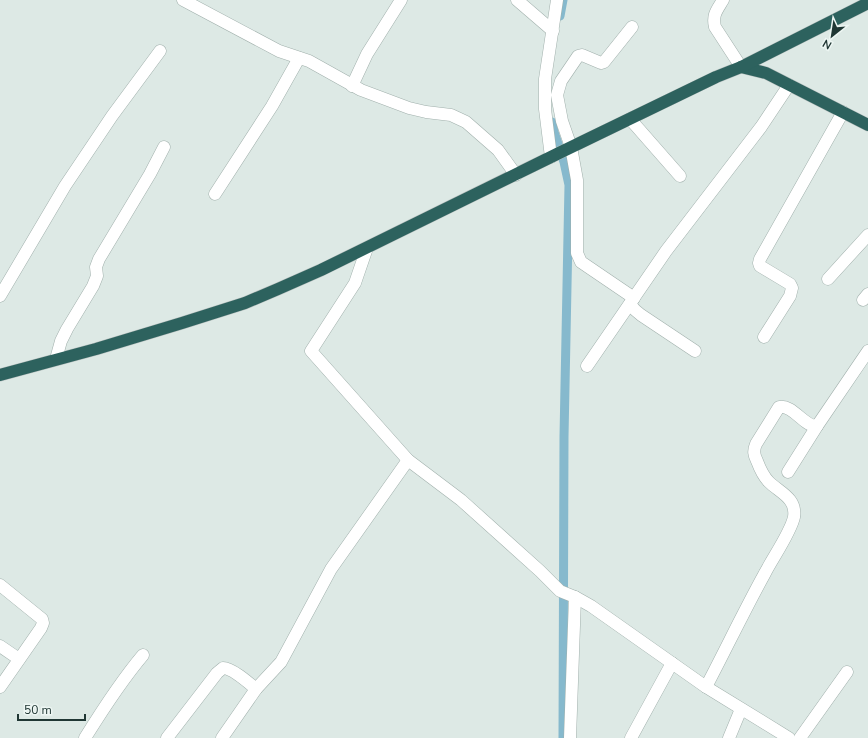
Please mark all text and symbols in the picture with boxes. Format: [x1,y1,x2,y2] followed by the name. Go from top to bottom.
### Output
[812,16,852,56] north arrow
[820,36,835,53] text: N
[18,696,85,722] scale bar
[24,702,52,718] text: 50 m

